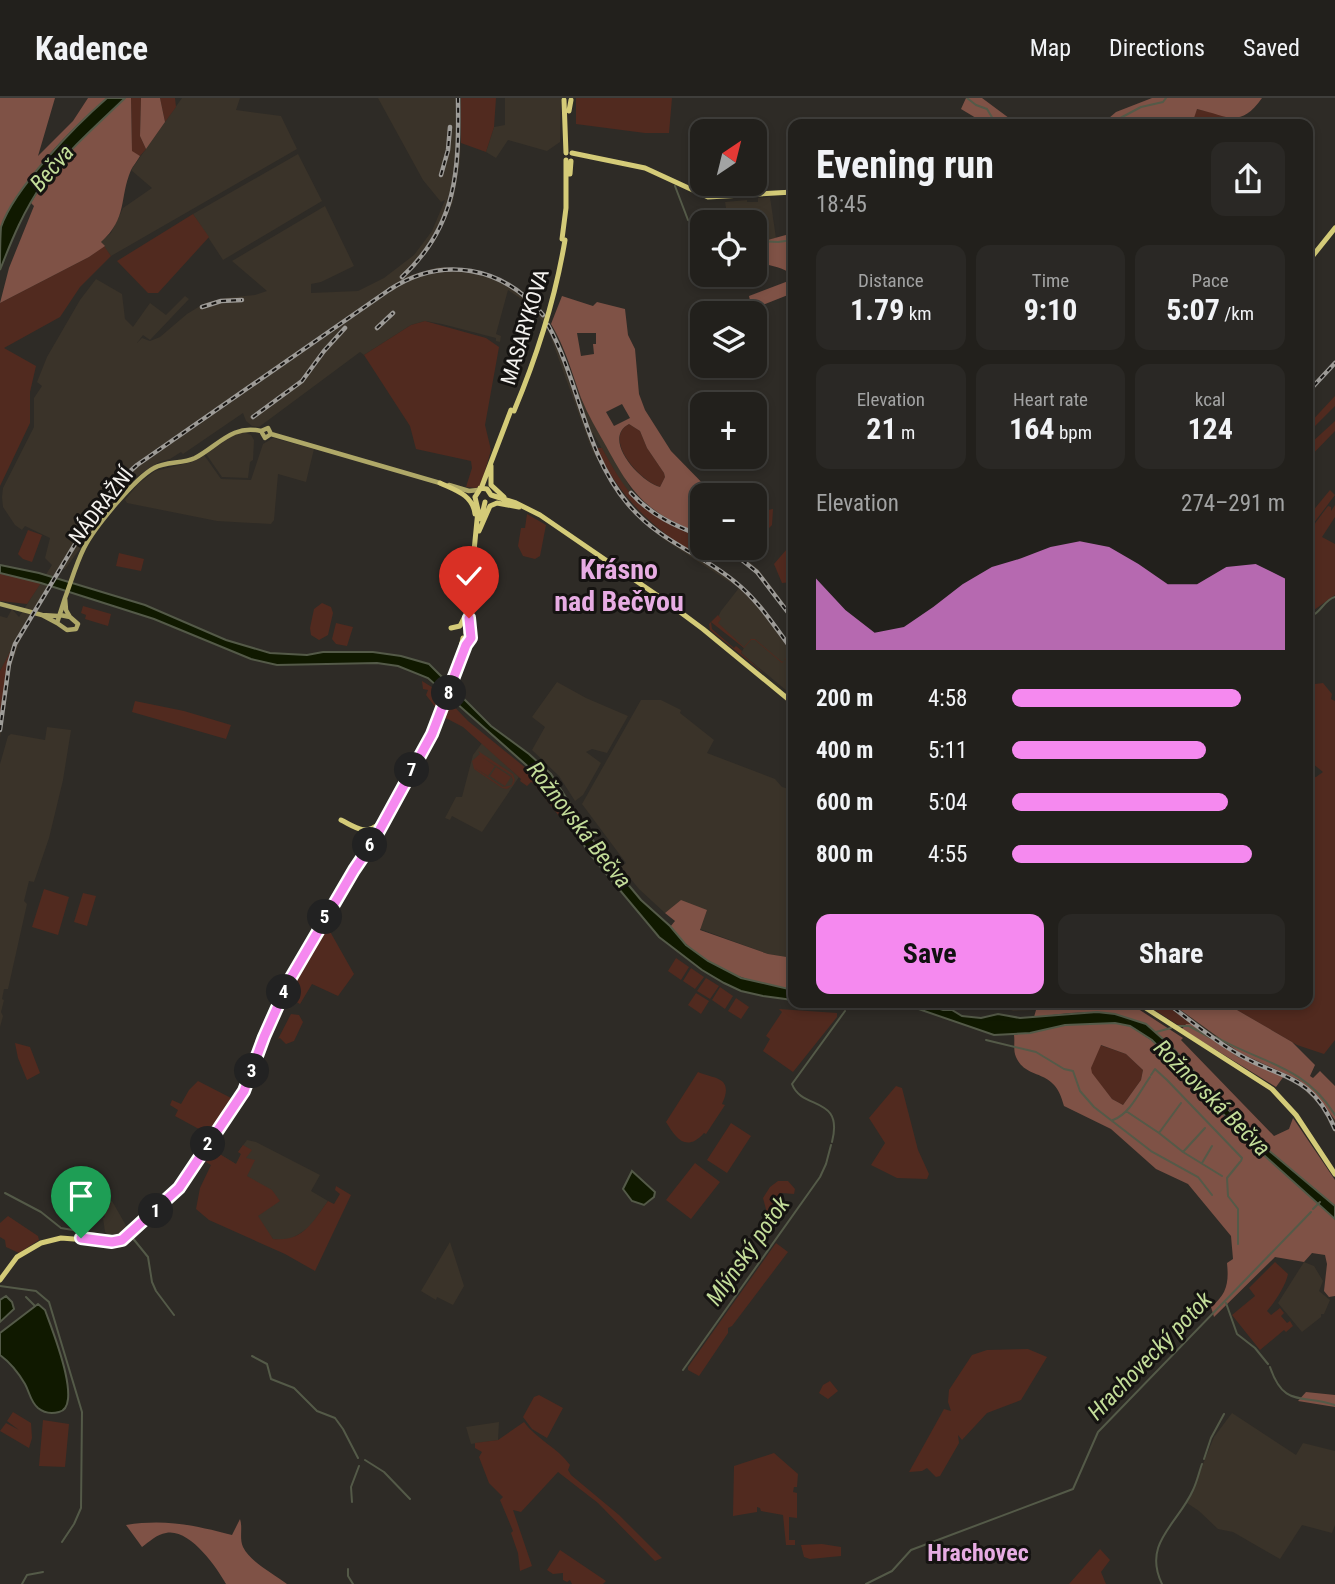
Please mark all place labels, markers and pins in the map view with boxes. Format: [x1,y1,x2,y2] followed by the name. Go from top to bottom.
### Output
[439,546,499,618] pin
[432,676,466,710] pin: 8
[394,752,430,788] pin: 7
[352,828,388,862] pin: 6
[308,900,342,934] pin: 5
[266,974,302,1010] pin: 4
[234,1054,270,1088] pin: 3
[190,1126,226,1162] pin: 2
[51,1166,111,1238] pin
[138,1194,174,1228] pin: 1

